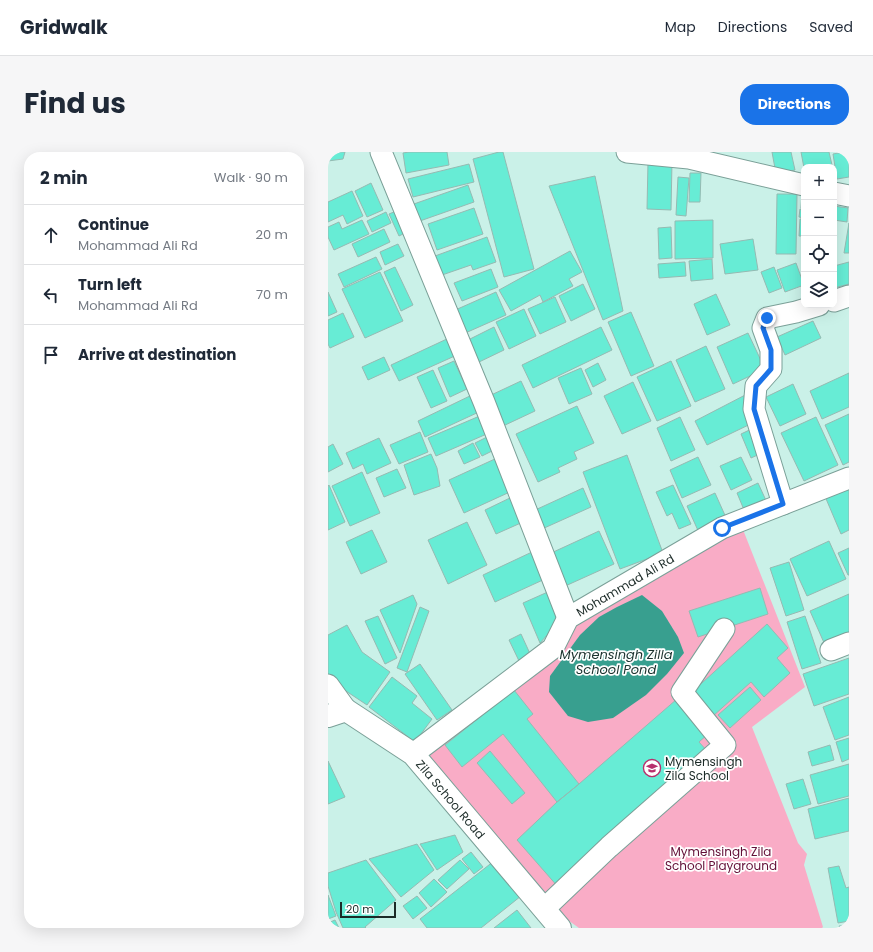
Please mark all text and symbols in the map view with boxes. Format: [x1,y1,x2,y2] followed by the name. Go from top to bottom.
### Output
[20,14,108,41] text: Gridwalk
[665,17,696,37] text: Map
[718,17,787,37] text: Directions
[809,17,853,37] text: Saved
[24,84,126,123] text: Find us
[740,84,849,125] button: Directions
[801,164,837,308] map controls
[801,164,837,200] button: +
[40,166,88,190] text: 2 min
[214,168,288,187] text: Walk · 90 m
[801,200,837,236] button: −
[78,214,149,235] text: Continue
[40,224,62,246] icon: ahead
[255,225,288,244] text: 20 m
[78,236,198,255] text: Mohammad Ali Rd
[801,236,837,272] button: locate
[801,272,837,308] button: layers
[78,274,142,295] text: Turn left
[40,284,62,306] icon: left
[256,285,288,304] text: 70 m
[78,296,198,315] text: Mohammad Ali Rd
[758,309,776,327] route end
[40,344,62,366] icon: arrive
[78,344,236,365] text: Arrive at destination
[713,519,731,537] route start
[573,550,677,620] street label: Mohammad Ali Rd
[560,645,673,679] water label: Mymensingh Zilla School Pond
[665,753,742,784] place label: Mymensingh Zila School
[413,756,489,842] street label: Zila School Road
[642,758,662,778] school or university icon: Mymensingh Zila School
[665,843,777,874] park label: Mymensingh Zila School Playground
[340,900,396,919] scale bar
[346,901,374,917] text: 20 m

